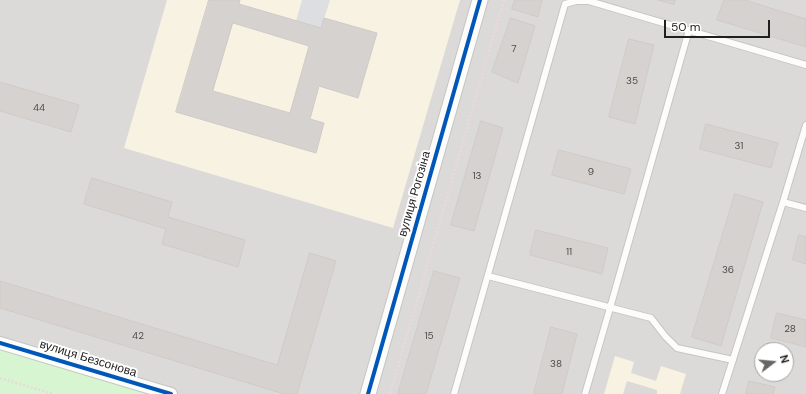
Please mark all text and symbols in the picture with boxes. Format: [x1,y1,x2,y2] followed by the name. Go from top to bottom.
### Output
[666,12,772,38] scale bar
[671,19,700,35] text: 50 m
[511,43,517,55] house number: 7
[626,75,638,87] house number: 35
[33,102,45,114] house number: 44
[735,140,743,152] house number: 31
[396,150,434,238] street label: вулиця Рогозіна
[588,166,594,178] house number: 9
[472,170,482,182] house number: 13
[566,246,572,258] house number: 11
[722,264,734,276] house number: 36
[784,323,796,335] house number: 28
[132,330,144,342] house number: 42
[424,330,434,342] house number: 15
[38,337,138,381] street label: вулиця Безсонова
[754,342,794,382] north arrow
[777,353,792,365] text: N
[550,358,562,370] house number: 38

